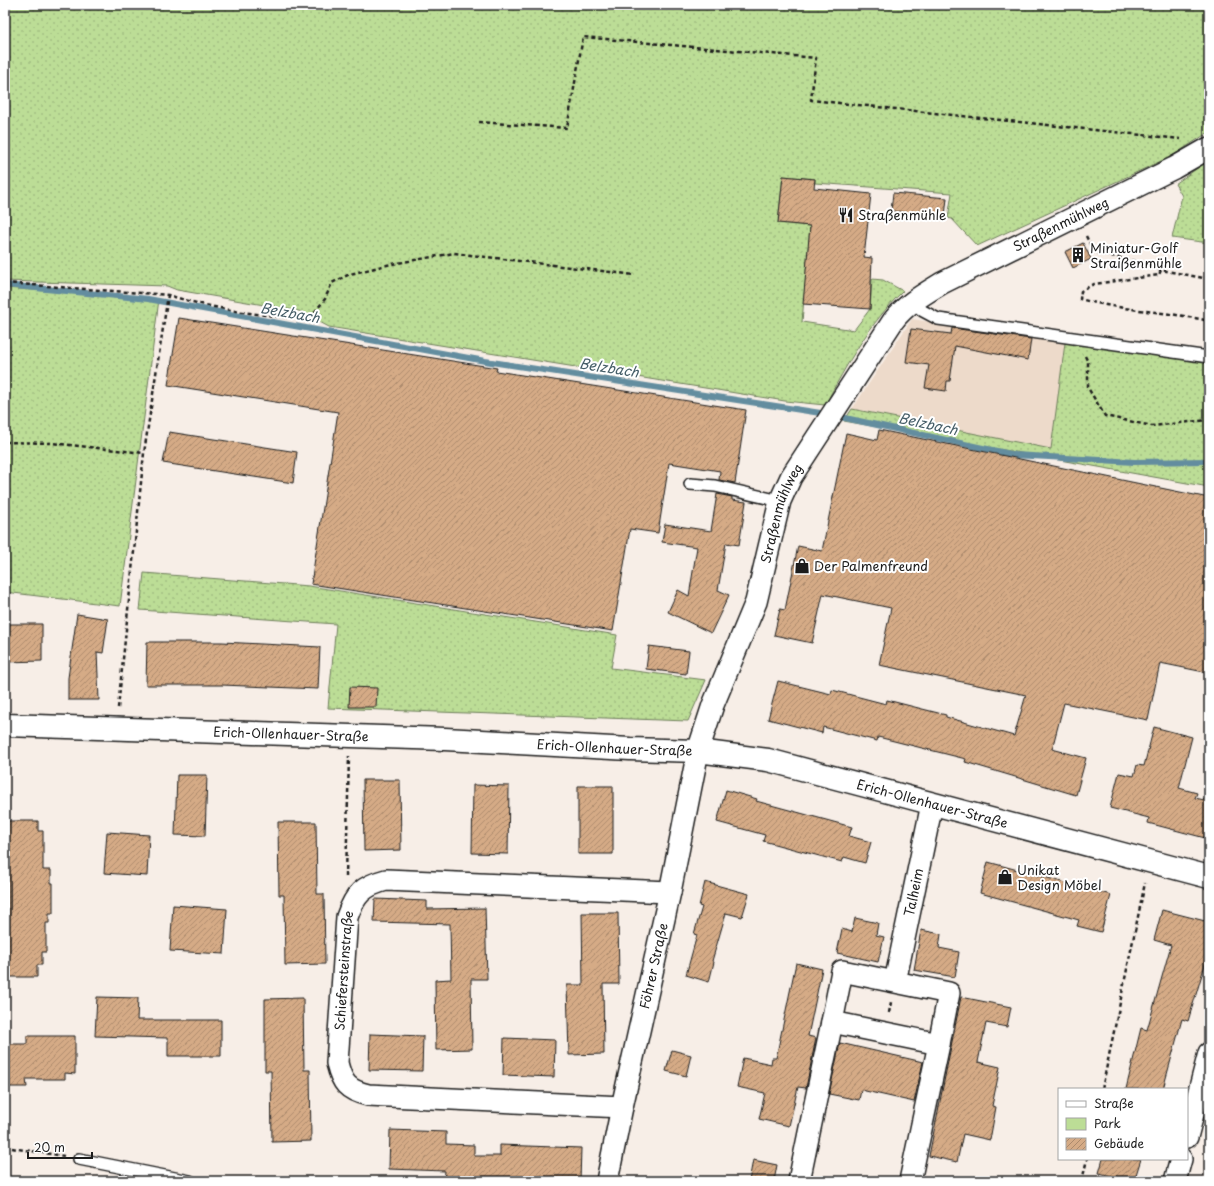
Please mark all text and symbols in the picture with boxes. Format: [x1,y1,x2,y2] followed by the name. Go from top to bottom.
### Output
[1009,192,1112,255] street label: Straßenmühlweg
[858,205,946,224] place label: Straßenmühle
[837,206,855,224] restaurant icon: Straßenmühle
[1090,238,1182,272] place label: Miniatur-Golf Straißenmühle
[1069,246,1087,264] building icon: Miniatur-Golf Straißenmühle
[259,297,322,328] water label: Belzbach
[578,352,641,383] water label: Belzbach
[897,407,960,440] water label: Belzbach
[756,459,807,565] street label: Straßenmühlweg
[814,556,928,575] place label: Der Palmenfreund
[793,557,811,575] shop icon: Der Palmenfreund
[213,722,369,746] street label: Erich-Ollenhauer-Straße
[536,734,693,760] street label: Erich-Ollenhauer-Straße
[855,774,1010,832] street label: Erich-Ollenhauer-Straße
[1017,860,1102,894] place label: Unikat Design Möbel
[899,866,927,918] street label: Talheim
[996,868,1014,886] shop icon: Unikat Design Möbel
[329,907,358,1031] street label: Schiefersteinstraße
[634,921,672,1011] street label: Föhrer Straße
[1058,1088,1188,1160] legend
[1094,1094,1134,1112] text: Straße
[1094,1114,1121,1132] text: Park
[28,1134,92,1160] scale bar
[1094,1134,1144,1152] text: Gebäude
[34,1138,65,1156] text: 20 m

